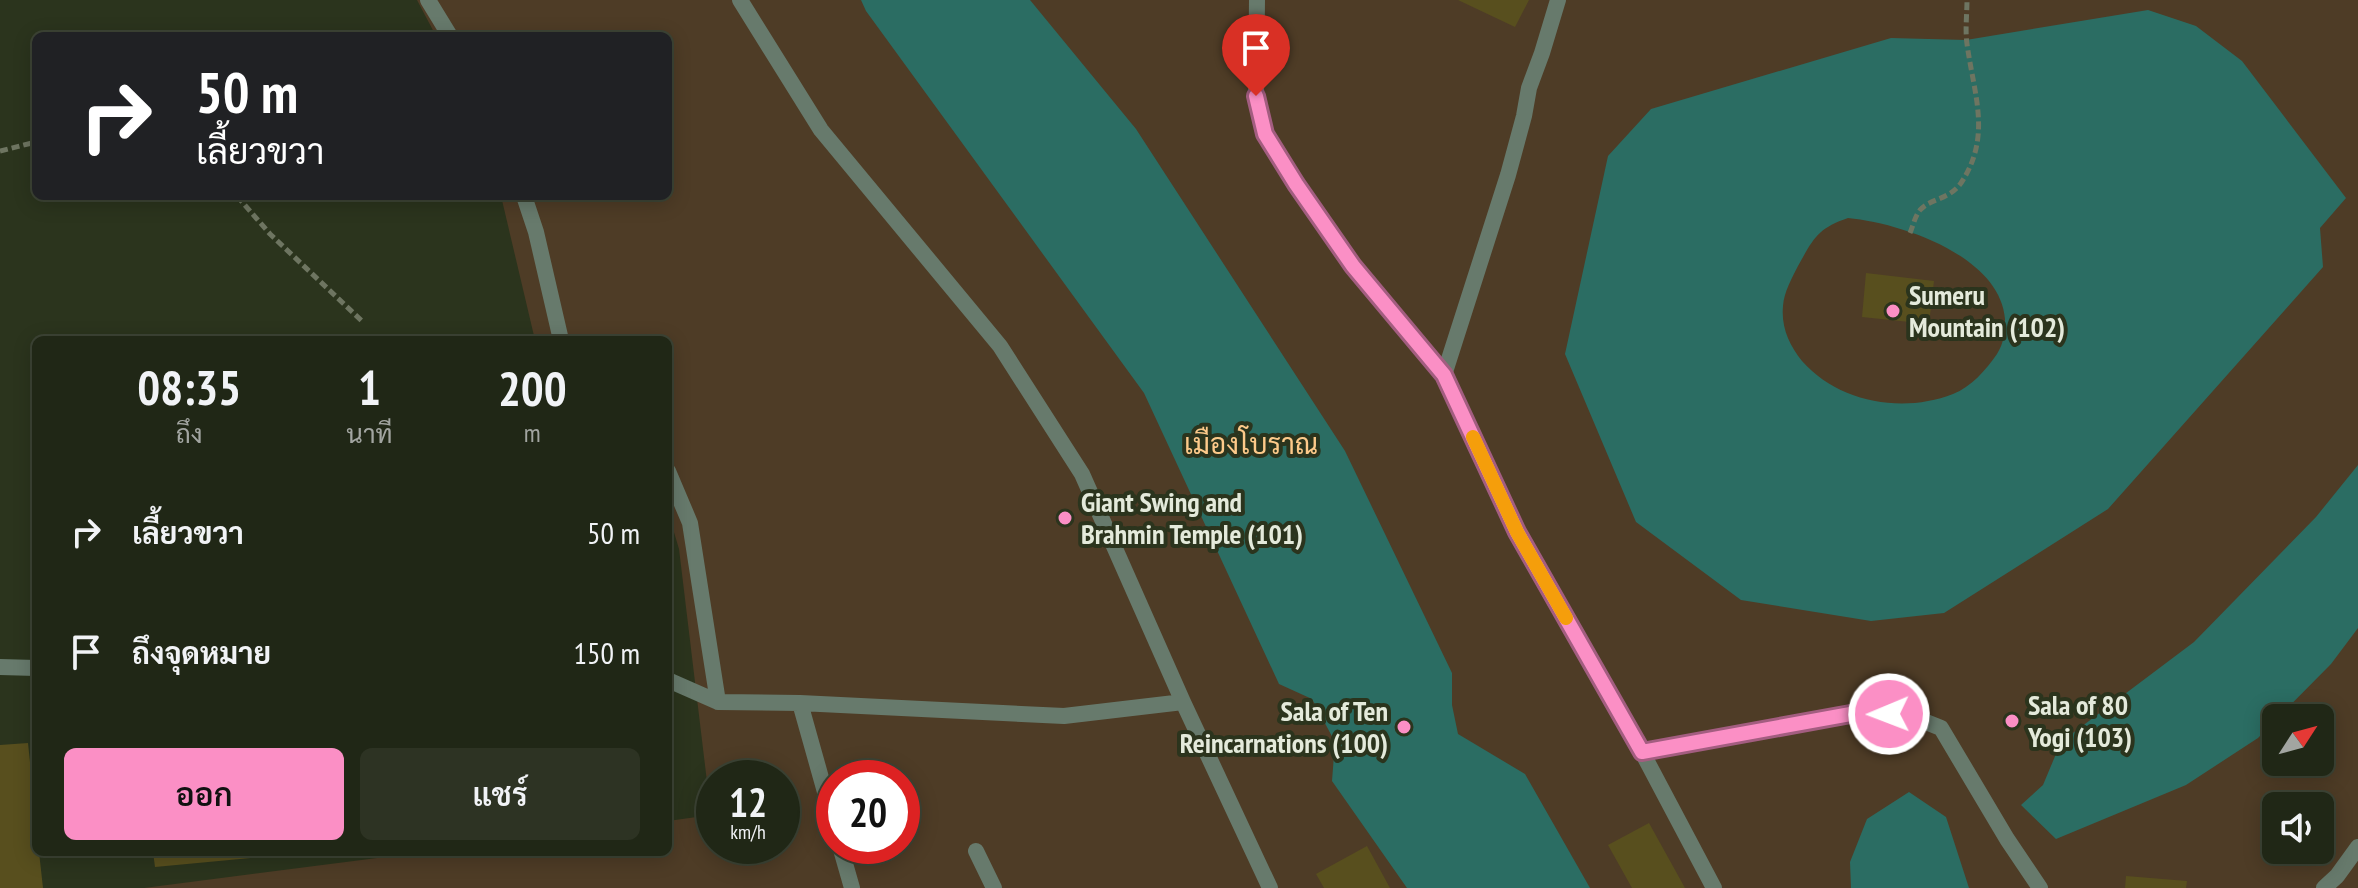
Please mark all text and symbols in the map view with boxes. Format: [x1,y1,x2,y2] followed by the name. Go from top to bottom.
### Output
[1222,14.0,1290,96] pin
[1234,26,1278,70] icon: arrive
[196,56,298,128] text: 50 m
[64,64,168,168] icon: right
[196,127,324,174] text: เลี้ยวขวา
[1909,276,2065,345] place label: Sumeru Mountain (102)
[1884,302,1902,320] marker: Sumeru Mountain (102)
[137,356,241,418] text: 08:35
[358,356,381,418] text: 1
[498,357,567,419] text: 200
[524,416,541,449] text: m
[176,417,203,450] text: ถึง
[346,417,393,450] text: นาที
[1184,425,1318,462] park label: เมืองโบราณ
[1081,483,1303,552] place label: Giant Swing and Brahmin Temple (101)
[1056,509,1074,527] marker: Giant Swing and Brahmin Temple (101)
[64,510,108,554] icon: right
[132,513,244,552] text: เลี้ยวขวา
[587,513,640,552] text: 50 m
[64,630,108,674] icon: arrive
[132,633,271,672] text: ถึงจุดหมาย
[574,633,640,672] text: 150 m
[1847,672,1931,756] position arrow
[2027,686,2132,755] place label: Sala of 80 Yogi (103)
[1180,692,1388,761] place label: Sala of Ten Reincarnations (100)
[2262,704,2334,776] north arrow
[2262,704,2334,864] map controls
[2003,712,2021,730] marker: Sala of 80 Yogi (103)
[1395,718,1413,736] marker: Sala of Ten Reincarnations (100)
[64,748,344,840] button: ออก
[360,748,640,840] button: แชร์
[816,760,920,864] speed limit sign: 20
[729,776,767,828] text: 12
[2262,792,2334,864] button: sound
[730,819,766,845] text: km/h

